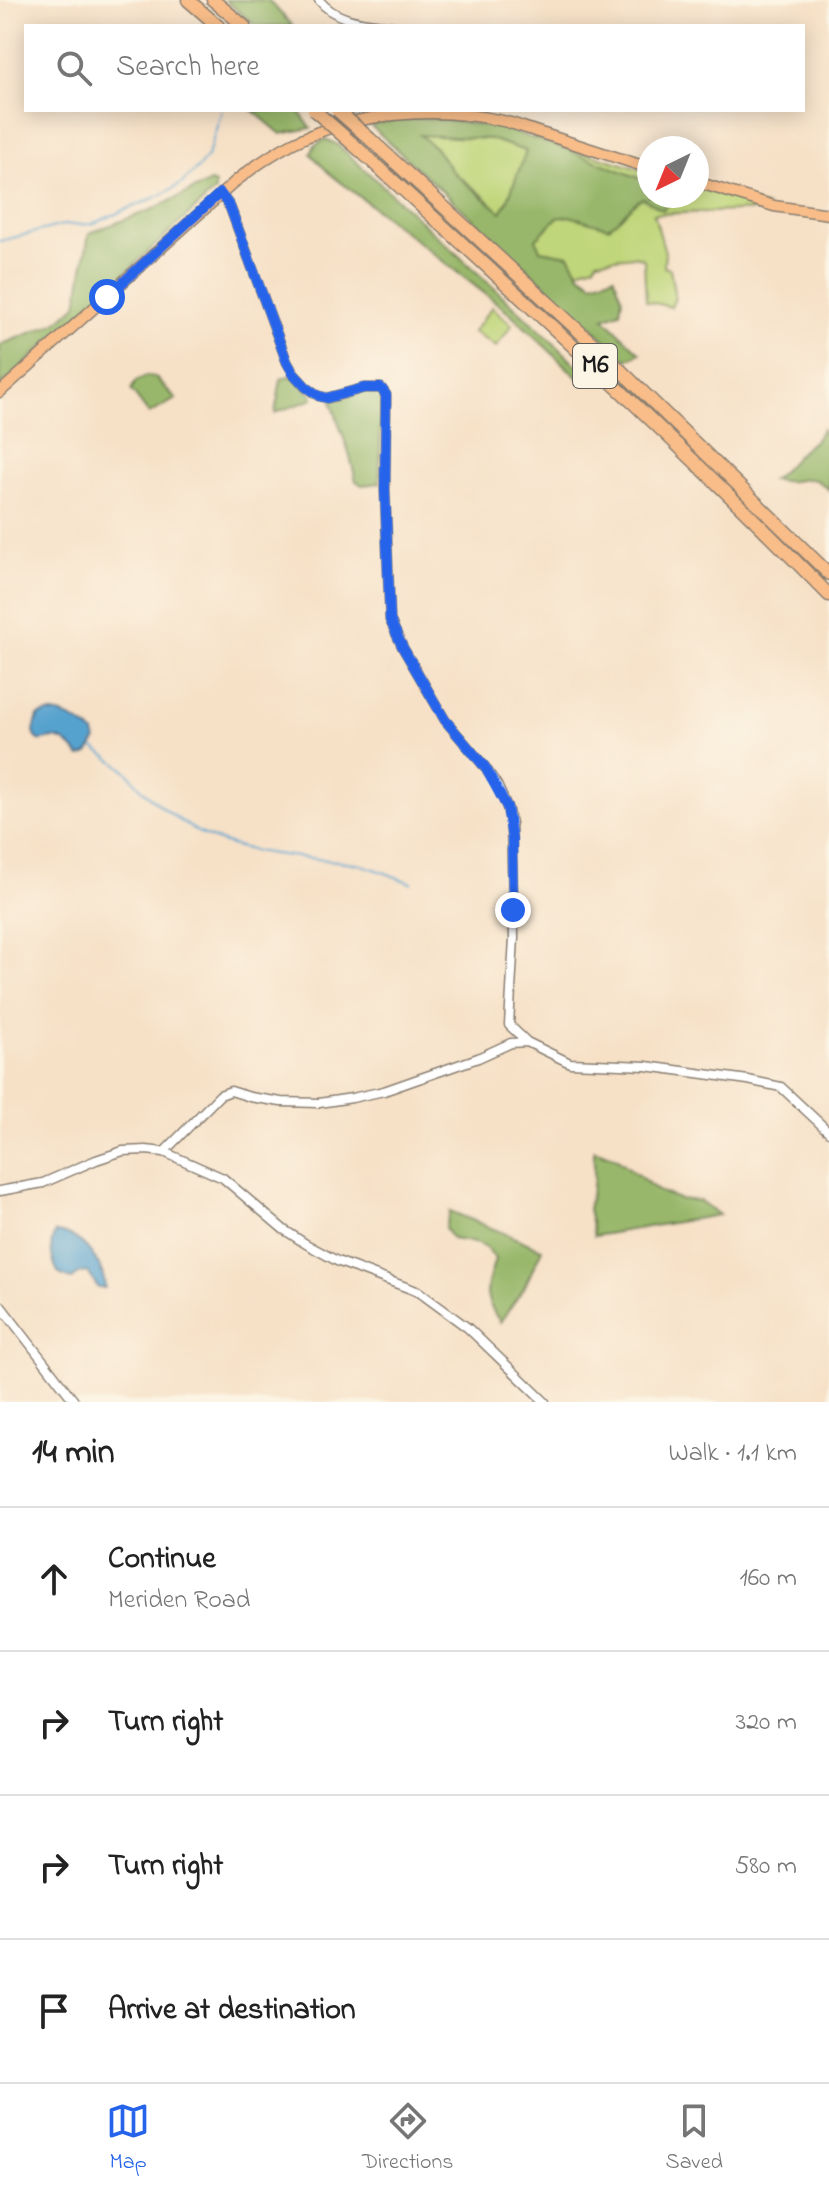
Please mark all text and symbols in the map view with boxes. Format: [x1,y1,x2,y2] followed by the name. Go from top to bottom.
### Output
[24,24,805,112] search box
[52,46,96,90] icon: search
[116,46,260,90] text: Search here
[637,136,709,208] north arrow
[89,279,125,315] route start
[573,344,617,388] road number: M6
[495,892,531,928] route end
[32,1429,115,1479] text: 14 min
[669,1435,797,1473] text: Walk · 1.1 km
[108,1538,216,1582] text: Continue
[32,1557,76,1601] icon: ahead
[739,1560,797,1598] text: 160 m
[108,1582,250,1620] text: Meriden Road
[32,1701,76,1745] icon: right
[108,1701,223,1745] text: Turn right
[735,1704,797,1742] text: 320 m
[32,1845,76,1889] icon: right
[108,1845,223,1889] text: Turn right
[734,1848,797,1886] text: 580 m
[32,1989,76,2033] icon: arrive
[108,1989,356,2033] text: Arrive at destination
[106,2099,150,2179] tab: Map
[362,2099,453,2179] tab: Directions
[666,2099,723,2179] tab: Saved

